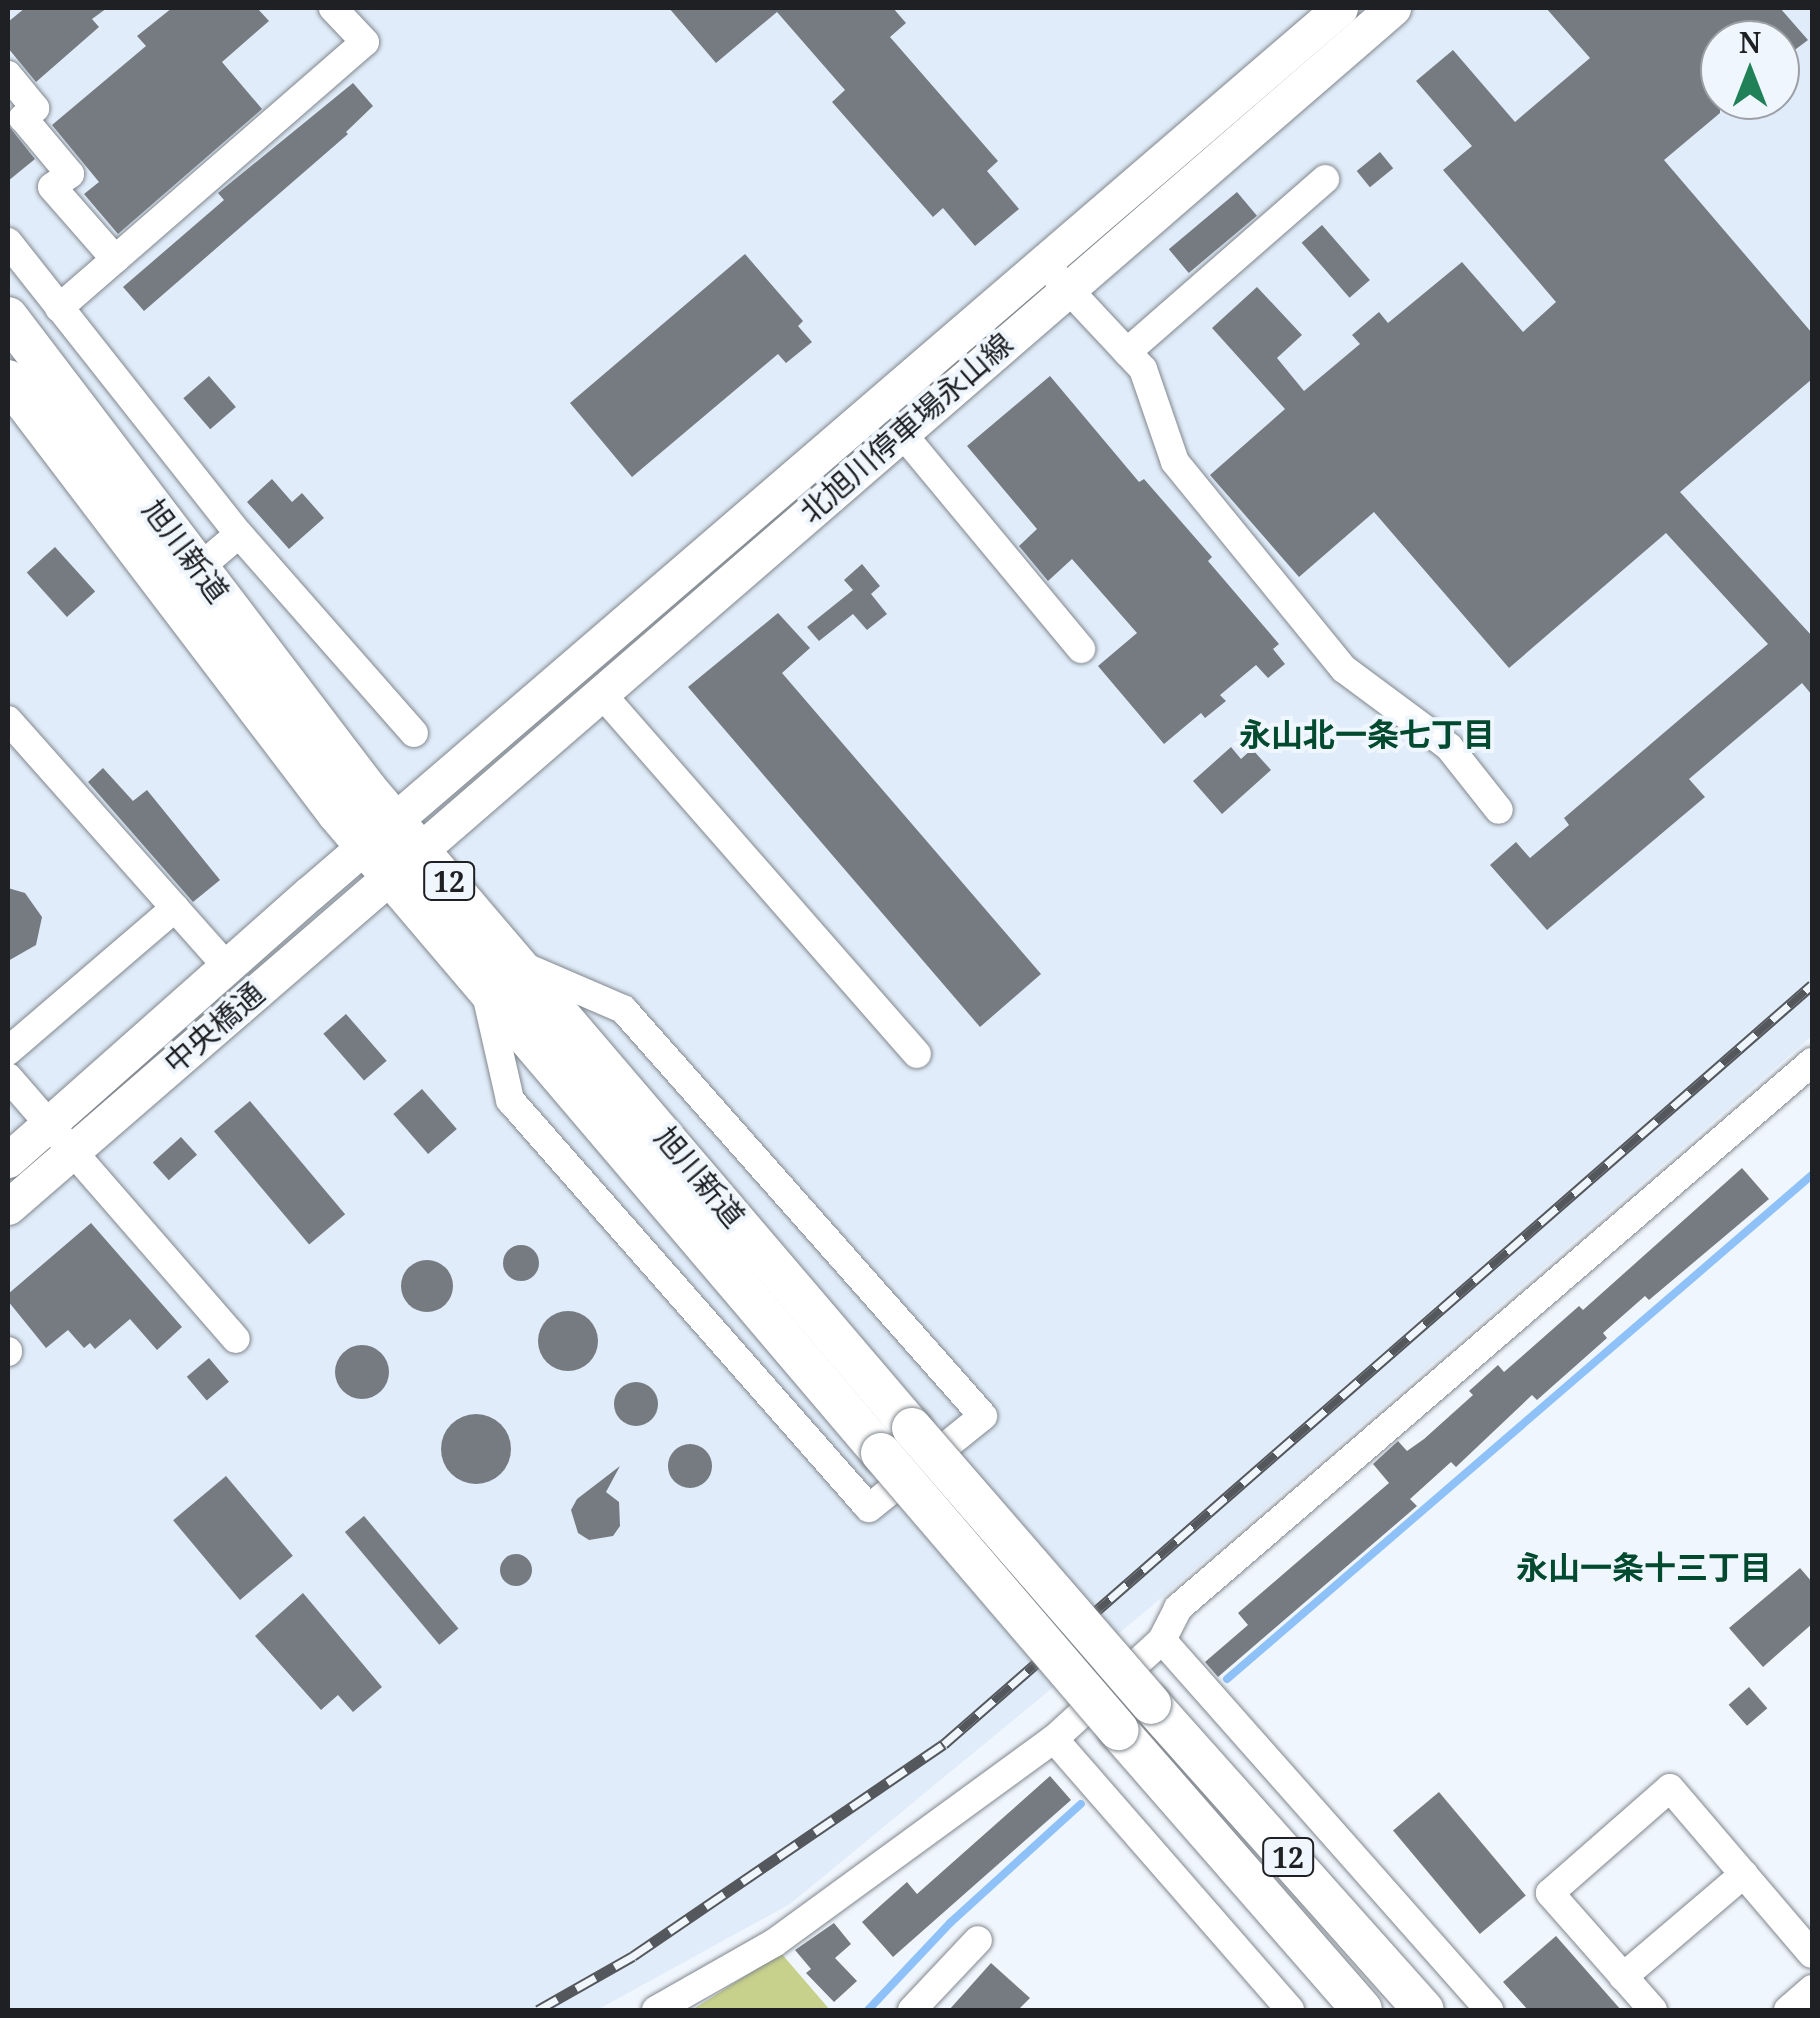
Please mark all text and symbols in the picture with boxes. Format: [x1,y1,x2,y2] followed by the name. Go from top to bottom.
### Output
[1700,20,1800,120] north arrow
[1739,23,1761,61] text: N
[792,326,1020,530] street label: 北旭川停車場永山線
[136,492,236,610] street label: 旭川新道
[1239,715,1495,753] district label: 永山北一条七丁目
[422,858,476,904] road number: 12
[157,975,271,1081] street label: 中央橋通
[648,1119,752,1235] street label: 旭川新道
[1516,1548,1772,1586] district label: 永山一条十三丁目
[1260,1834,1316,1880] road number: 12

